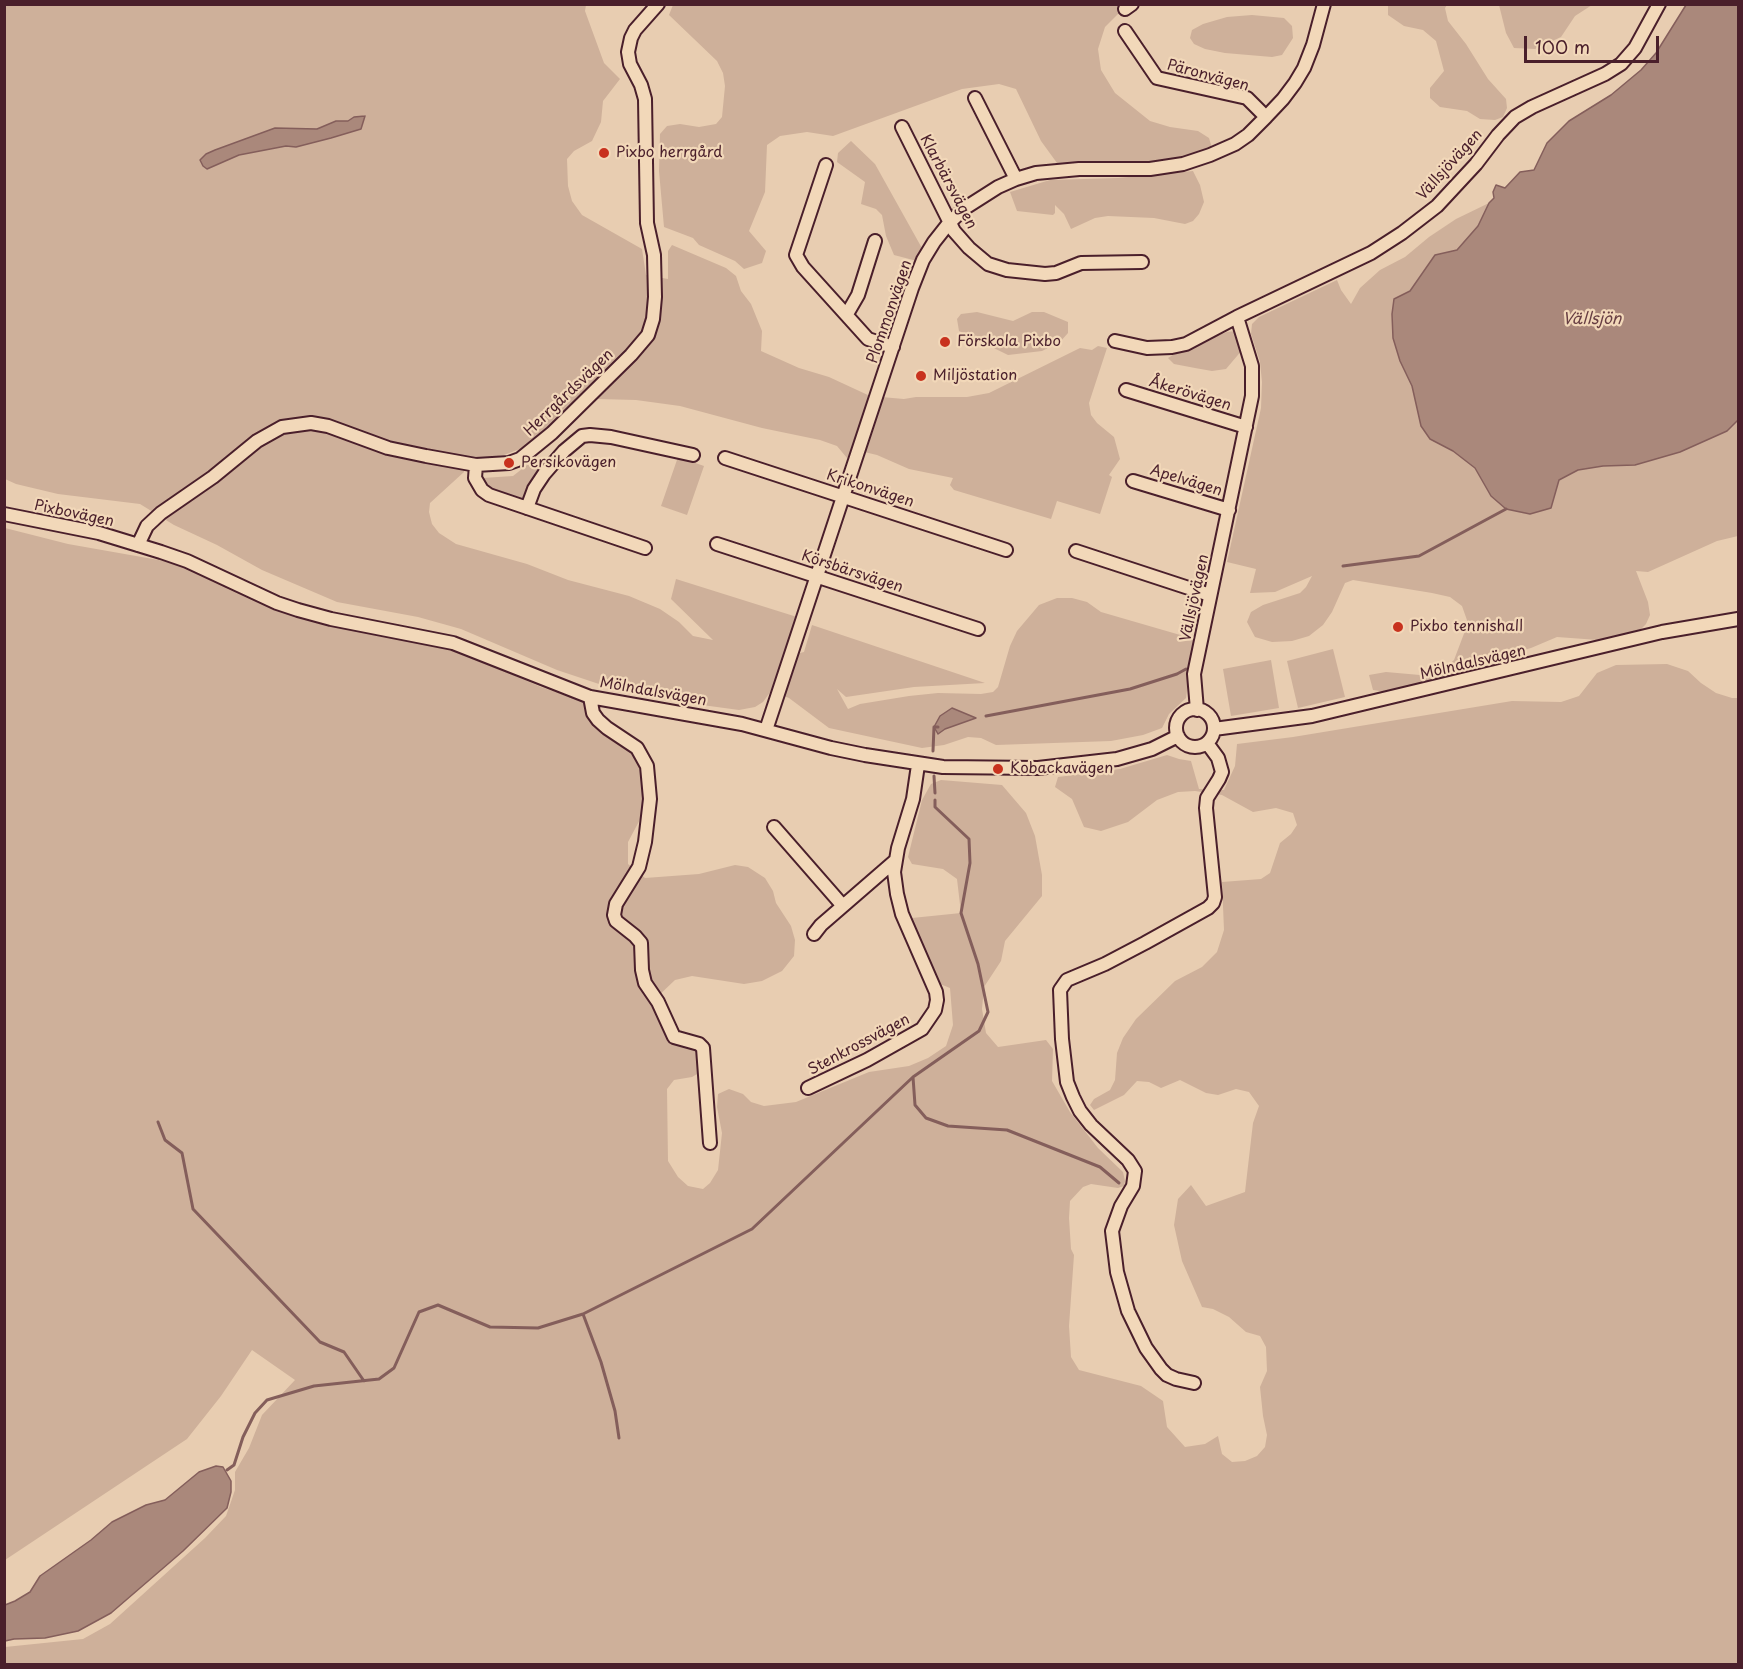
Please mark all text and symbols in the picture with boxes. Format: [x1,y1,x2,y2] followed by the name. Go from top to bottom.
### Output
[1527,24,1662,62] scale bar
[1535,33,1590,60] text: 100 m
[1165,56,1251,96] street label: Päronvägen
[1414,126,1486,204] street label: Vällsjövägen
[916,132,980,232] street label: Klarbärsvägen
[616,144,722,162] place label: Pixbo herrgård
[597,146,611,160] marker: Pixbo herrgård
[864,258,916,366] street label: Plommonvägen
[1563,310,1621,330] water label: Vällsjön
[957,333,1061,351] place label: Förskola Pixbo
[938,335,952,349] marker: Förskola Pixbo
[521,346,617,440] street label: Herrgårdsvägen
[933,367,1017,385] place label: Miljöstation
[914,369,928,383] marker: Miljöstation
[1147,373,1233,415] street label: Åkerövägen
[521,454,616,472] place label: Persikovägen
[502,456,516,470] marker: Persikovägen
[1148,462,1224,500] street label: Apelvägen
[824,466,916,512] street label: Krikonvägen
[33,497,115,531] street label: Pixbovägen
[799,547,905,597] street label: Körsbärsvägen
[1177,553,1213,643] street label: Vällsjövägen
[1410,618,1523,636] place label: Pixbo tennishall
[1391,620,1405,634] marker: Pixbo tennishall
[1418,642,1528,684] street label: Mölndalsvägen
[598,674,708,710] street label: Mölndalsvägen
[1010,760,1113,778] place label: Kobackavägen
[991,762,1005,776] marker: Kobackavägen
[805,1011,913,1079] street label: Stenkrossvägen

